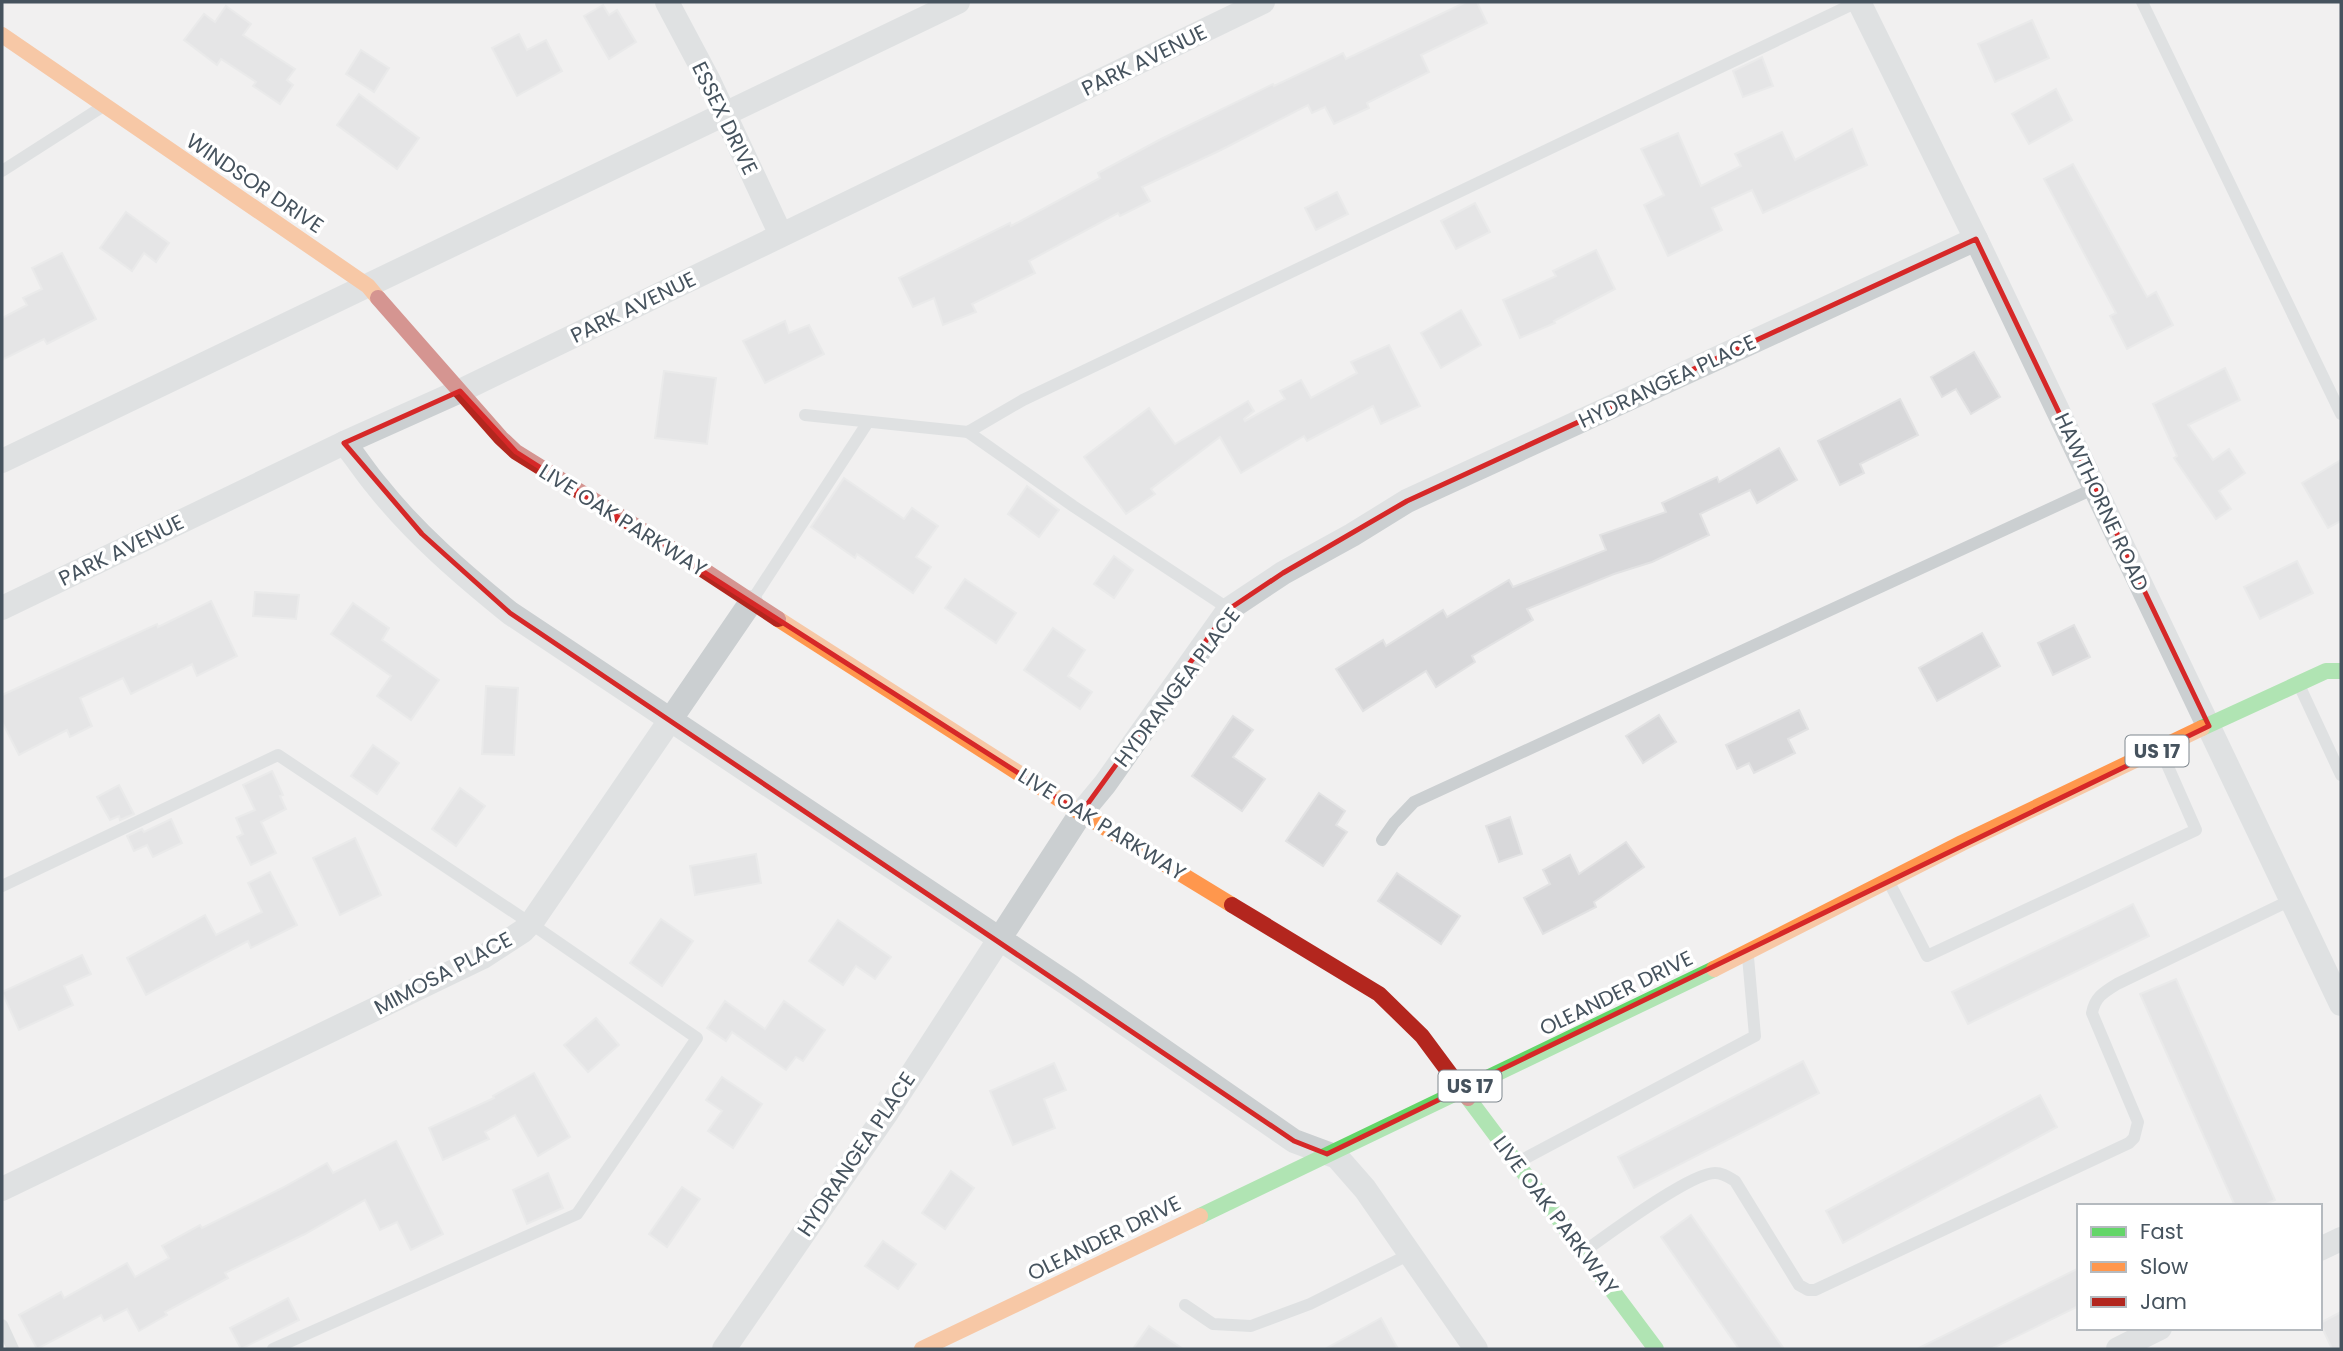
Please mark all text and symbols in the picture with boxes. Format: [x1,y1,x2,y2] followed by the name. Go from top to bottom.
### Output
[1076,17,1212,103] street label: PARK AVENUE
[685,57,765,179] street label: ESSEX DRIVE
[180,126,330,240] street label: WINDSOR DRIVE
[565,264,701,350] street label: PARK AVENUE
[1574,327,1760,435] street label: HYDRANGEA PLACE
[2048,408,2156,596] street label: HAWTHORNE ROAD
[534,457,712,583] street label: LIVE OAK PARKWAY
[53,507,189,593] street label: PARK AVENUE
[1107,601,1247,773] street label: HYDRANGEA PLACE
[2126,736,2188,766] road number: US 17
[1013,761,1191,887] street label: LIVE OAK PARKWAY
[369,924,517,1022] street label: MIMOSA PLACE
[1535,943,1697,1043] street label: OLEANDER DRIVE
[790,1066,922,1242] street label: HYDRANGEA PLACE
[1438,1070,1502,1102] road number: US 17
[1487,1130,1625,1300] street label: LIVE OAK PARKWAY
[1023,1188,1185,1288] street label: OLEANDER DRIVE
[2077,1204,2322,1330] legend
[2140,1217,2183,1246] text: Fast
[2140,1252,2188,1281] text: Slow
[2140,1287,2187,1316] text: Jam

